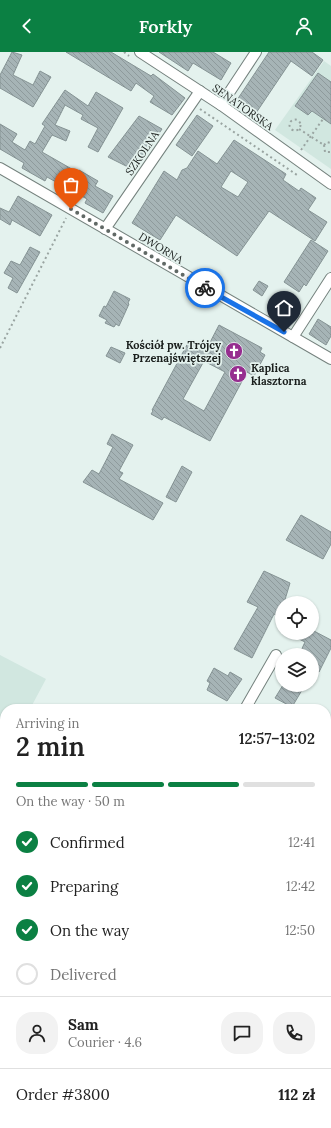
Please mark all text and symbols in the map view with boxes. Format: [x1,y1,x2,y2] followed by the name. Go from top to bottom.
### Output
[16,15,38,37] icon: back
[139,15,192,38] text: Forkly
[293,15,315,37] icon: person
[210,81,277,134] street label: SENATORSKA
[122,127,163,178] street label: SZKOLNA
[54,168,88,209] pin
[60,174,82,196] icon: bag
[136,229,187,267] street label: DWORNA
[185,268,225,308] courier
[194,277,216,299] icon: bike
[267,291,301,332] pin
[273,297,295,319] icon: home
[126,338,222,365] place label: Kościół pw. Trójcy Przenajświętszej
[224,341,244,361] church icon: Kościół pw. Trójcy Przenajświętszej
[251,361,307,388] place label: Kaplica klasztorna
[228,364,248,384] church icon: Kaplica klasztorna
[275,596,319,692] map controls
[275,596,319,640] button: locate
[275,648,319,692] button: layers
[16,715,79,732] text: Arriving in
[239,729,315,748] text: 12:57–13:02
[16,730,85,763] text: 2 min
[16,793,125,810] text: On the way · 50 m
[16,831,38,853] icon: check
[50,833,125,852] text: Confirmed
[288,834,315,851] text: 12:41
[16,875,38,897] icon: check
[50,877,118,896] text: Preparing
[286,878,315,895] text: 12:42
[16,919,38,941] icon: check
[50,921,129,940] text: On the way
[285,922,315,939] text: 12:50
[50,965,117,984] text: Delivered
[16,1012,58,1054] button: person
[221,1012,263,1054] button: chat
[273,1012,315,1054] button: phone
[68,1015,99,1034] text: Sam
[68,1034,142,1051] text: Courier · 4.6
[16,1085,110,1104] text: Order #3800
[278,1085,315,1104] text: 112 zł

